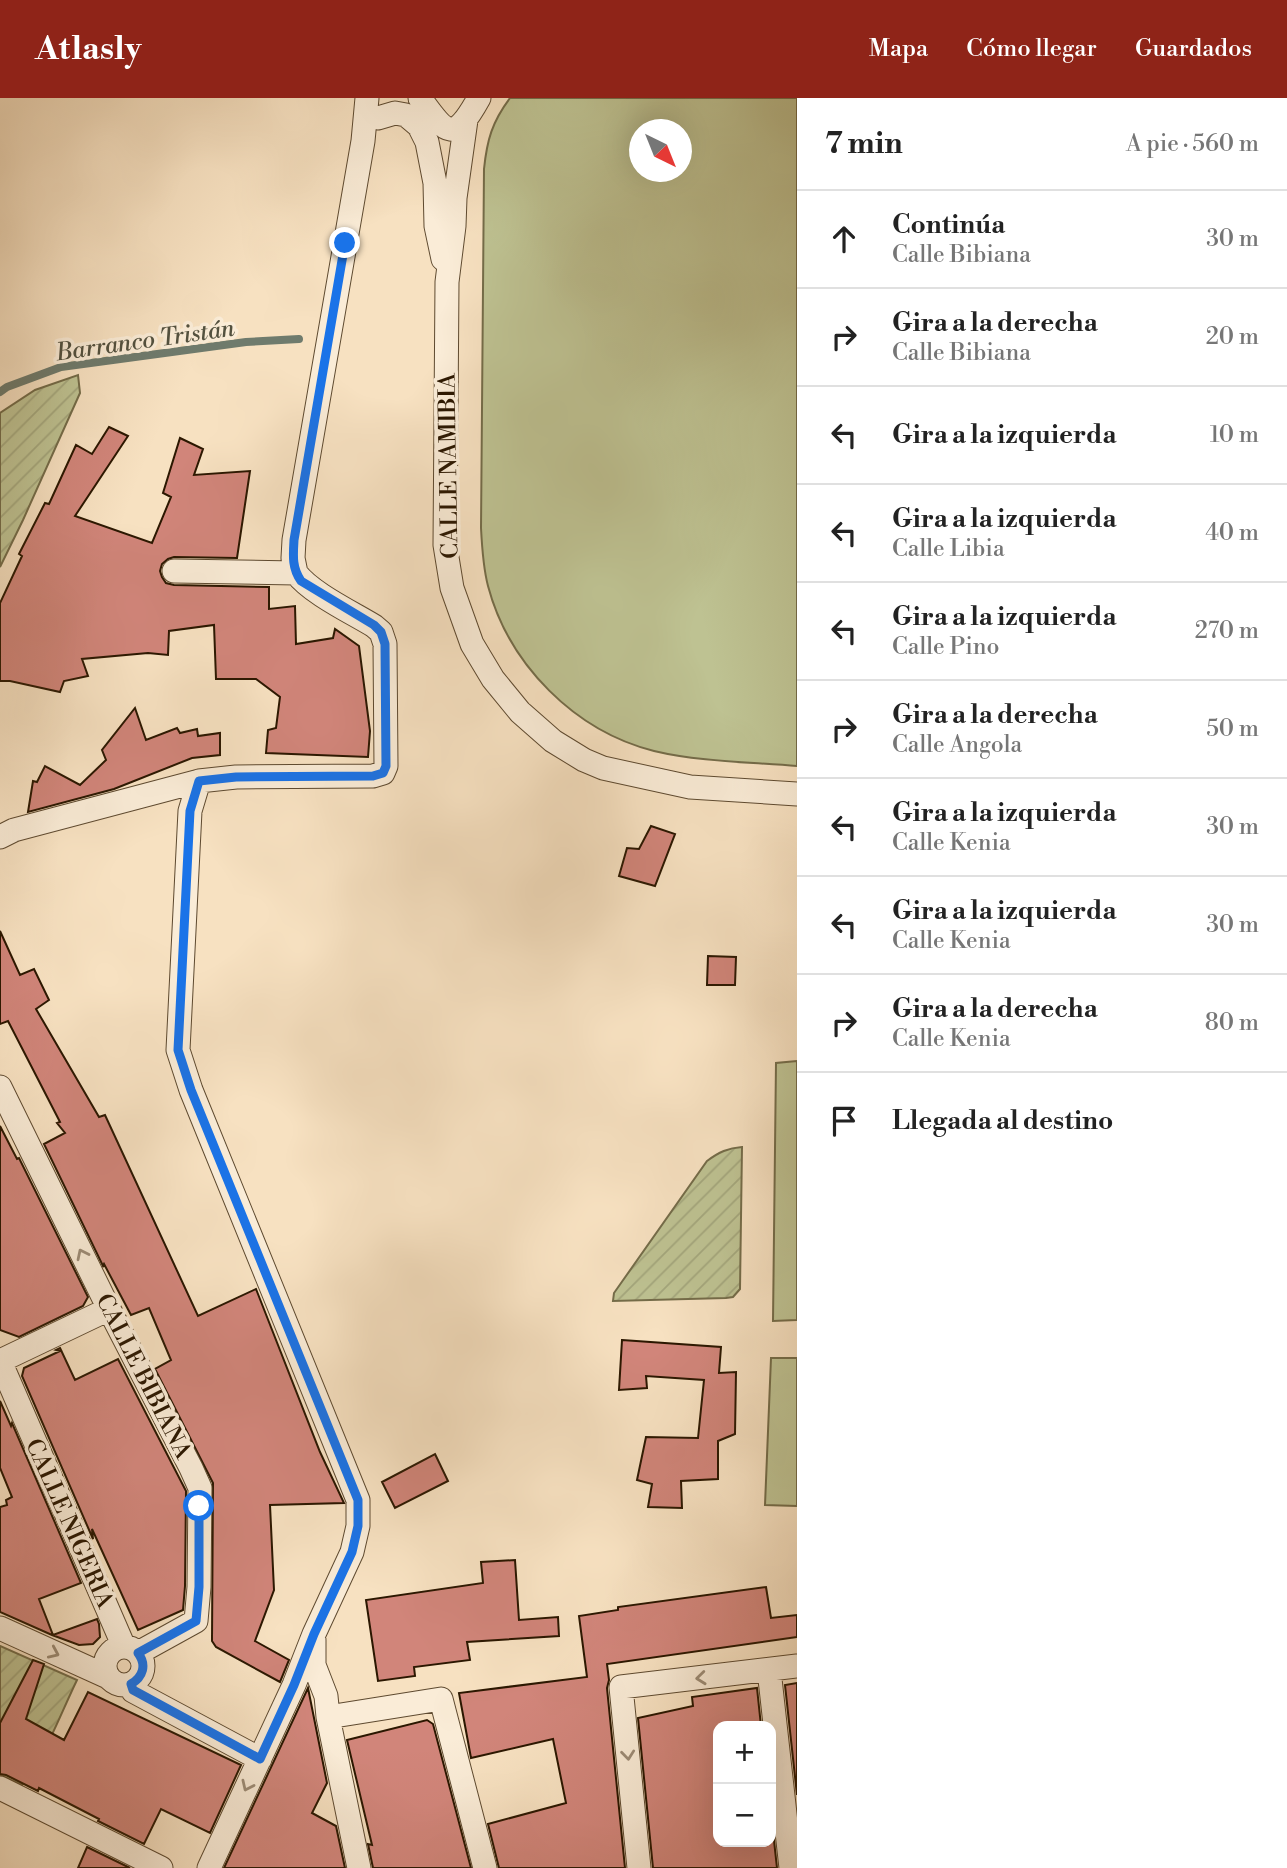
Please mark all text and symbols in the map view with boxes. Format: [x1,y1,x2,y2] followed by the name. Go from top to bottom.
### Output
[35,29,141,70] text: Atlasly
[869,34,928,64] text: Mapa
[966,34,1097,64] text: Cómo llegar
[1135,34,1252,64] text: Guardados
[629,119,692,182] north arrow
[825,125,903,163] text: 7 min
[1126,130,1259,158] text: A pie · 560 m
[892,209,1005,241] text: Continúa
[825,220,863,258] icon: ahead
[1206,225,1259,253] text: 30 m
[329,227,360,258] route end
[892,241,1031,269] text: Calle Bibiana
[892,307,1098,339] text: Gira a la derecha
[53,314,237,369] water label: Barranco Tristán
[825,318,863,356] icon: right
[1206,323,1259,351] text: 20 m
[892,339,1031,367] text: Calle Bibiana
[433,372,465,559] street label: CALLE NAMIBIA
[825,416,863,454] icon: left
[892,419,1116,451] text: Gira a la izquierda
[1210,421,1259,449] text: 10 m
[892,503,1116,535] text: Gira a la izquierda
[825,514,863,552] icon: left
[1205,519,1259,547] text: 40 m
[892,535,1005,563] text: Calle Libia
[892,601,1116,633] text: Gira a la izquierda
[825,612,863,650] icon: left
[1195,617,1259,645] text: 270 m
[892,633,999,661] text: Calle Pino
[892,699,1098,731] text: Gira a la derecha
[825,710,863,748] icon: right
[1206,715,1259,743] text: 50 m
[892,731,1022,759] text: Calle Angola
[892,797,1116,829] text: Gira a la izquierda
[825,808,863,846] icon: left
[1206,813,1259,841] text: 30 m
[892,829,1011,857] text: Calle Kenia
[892,895,1116,927] text: Gira a la izquierda
[825,906,863,944] icon: left
[1206,911,1259,939] text: 30 m
[892,927,1011,955] text: Calle Kenia
[892,993,1098,1025] text: Gira a la derecha
[825,1004,863,1042] icon: right
[1205,1009,1259,1037] text: 80 m
[892,1025,1011,1053] text: Calle Kenia
[825,1102,863,1140] icon: arrive
[892,1105,1113,1137] text: Llegada al destino
[76,1249,90,1261] one-way arrow
[89,1289,197,1465] street label: CALLE BIBIANA
[19,1434,119,1614] street label: CALLE NIGERIA
[183,1490,214,1521] route start
[47,1645,59,1659] one-way arrow
[696,1670,707,1685] one-way arrow
[713,1721,776,1847] map controls
[713,1721,776,1784] button: +
[620,1750,635,1761] one-way arrow
[241,1779,255,1791] one-way arrow
[713,1784,776,1847] button: −

